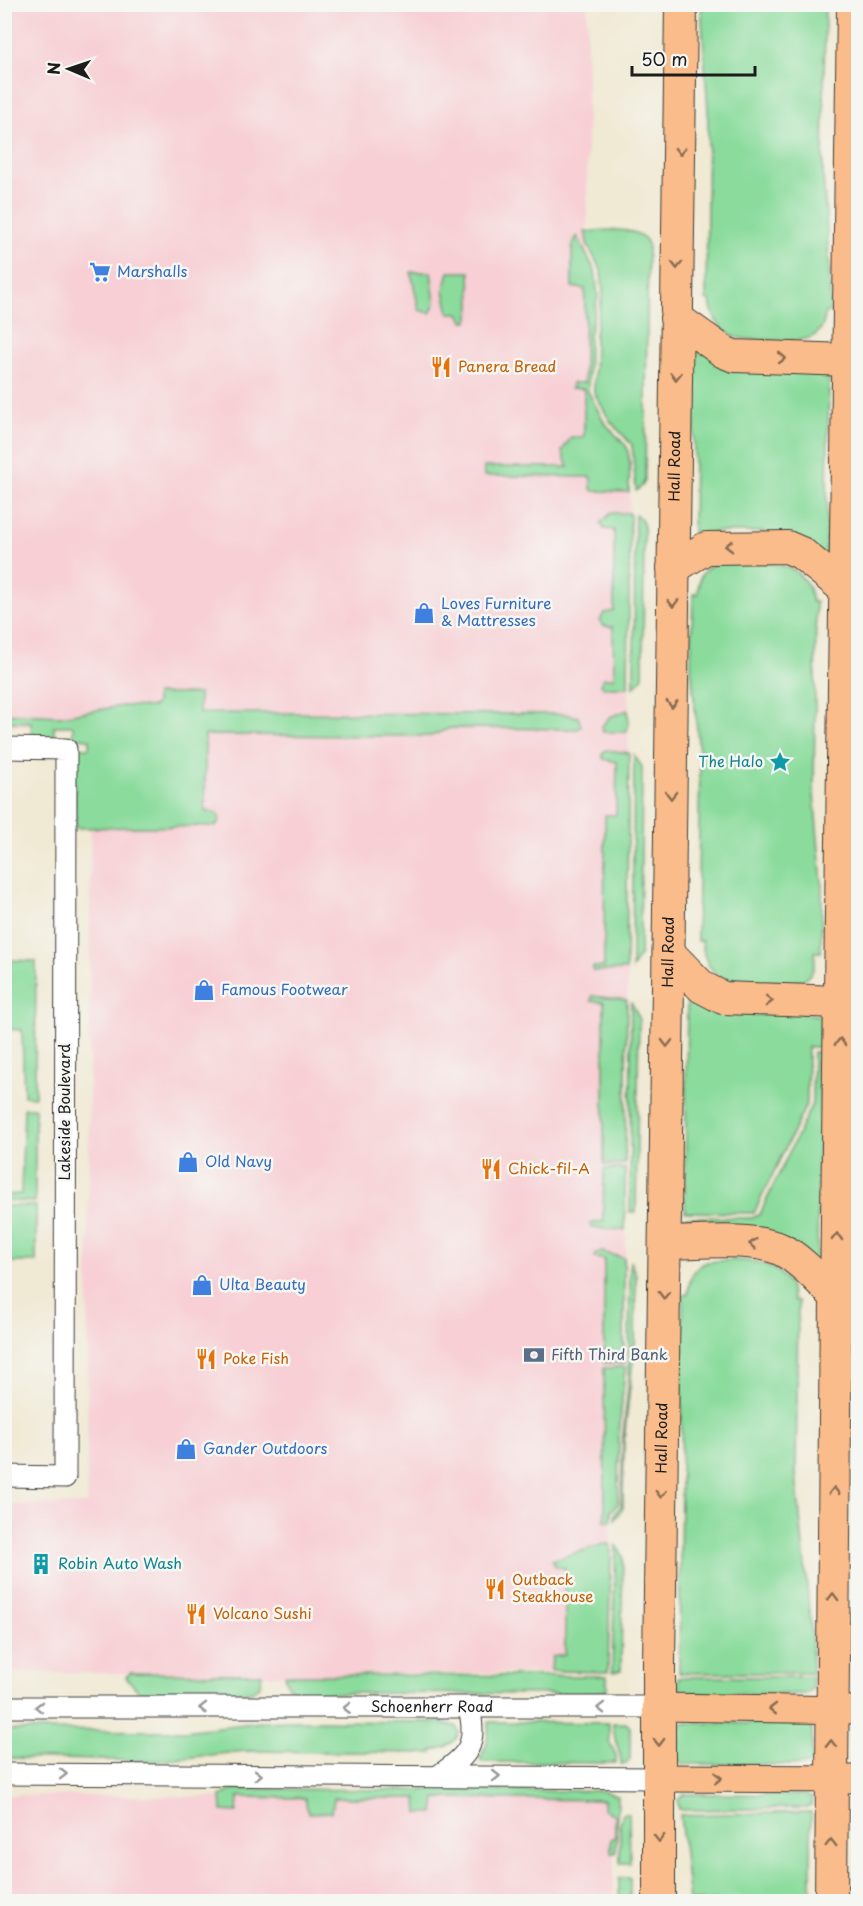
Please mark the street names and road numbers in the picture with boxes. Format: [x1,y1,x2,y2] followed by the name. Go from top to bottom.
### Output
[661,430,685,502] street label: Hall Road
[655,916,679,988] street label: Hall Road
[52,1043,75,1181] street label: Lakeside Boulevard
[649,1402,672,1474] street label: Hall Road
[371,1694,493,1717] street label: Schoenherr Road

